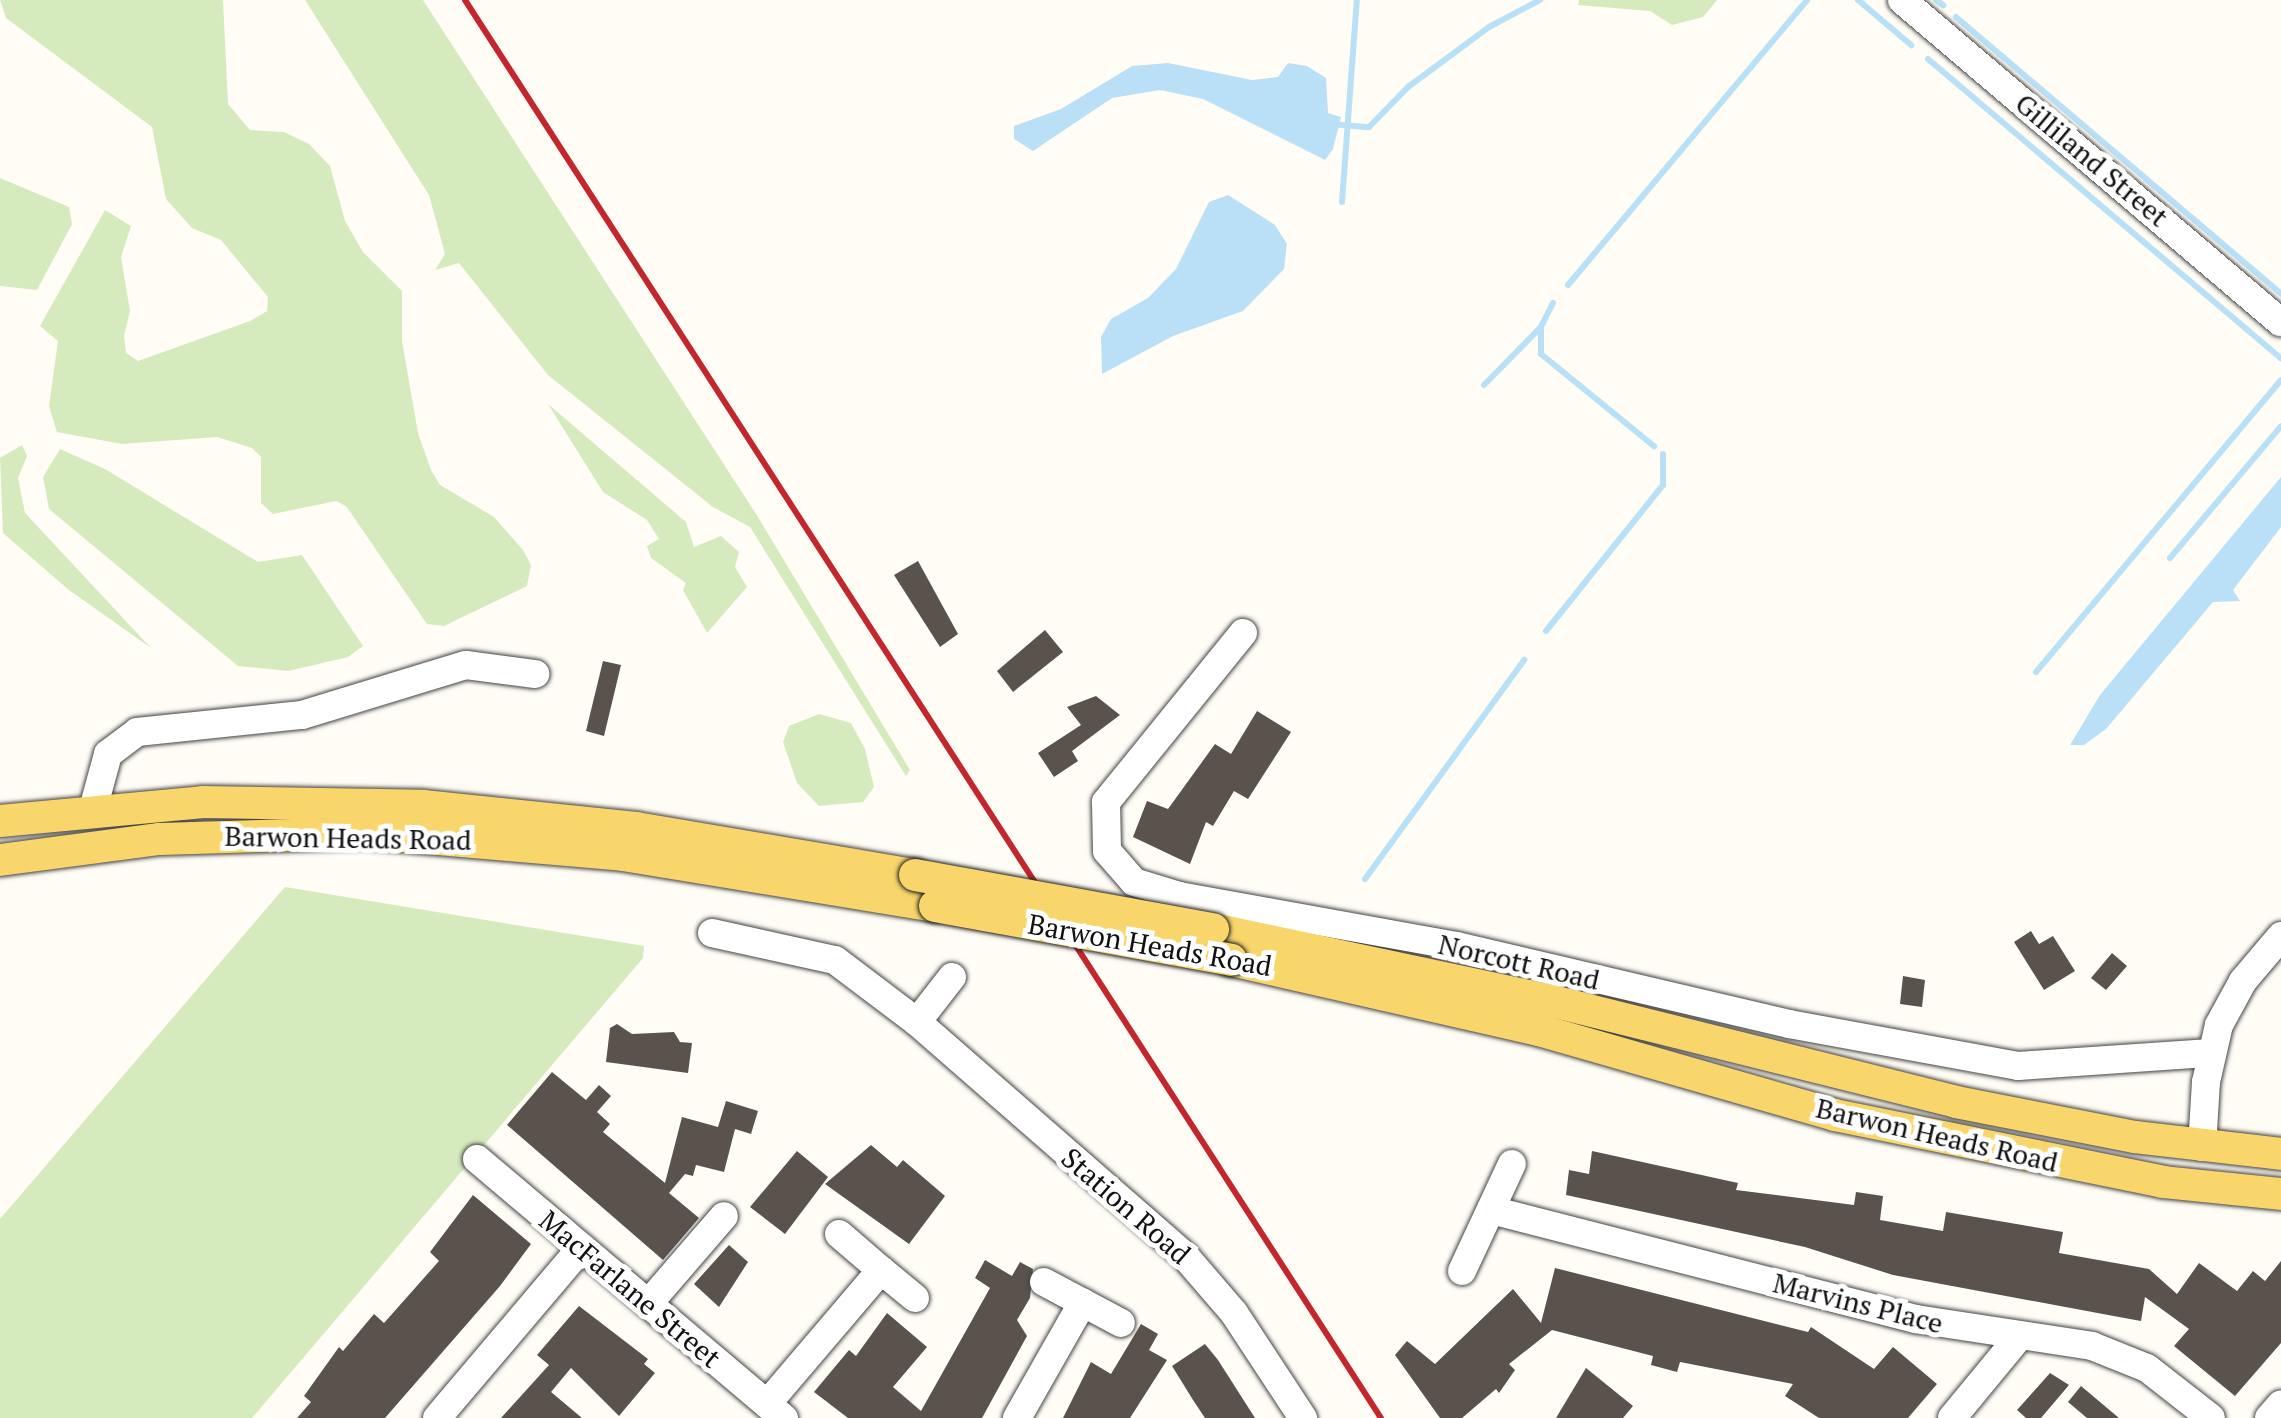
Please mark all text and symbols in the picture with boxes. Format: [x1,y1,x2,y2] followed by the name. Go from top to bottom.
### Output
[2009,86,2175,234] street label: Gilliland Street
[224,819,472,857] street label: Barwon Heads Road
[1025,907,1275,983] street label: Barwon Heads Road
[1435,927,1603,997] street label: Norcott Road
[1813,1091,2061,1179] street label: Barwon Heads Road
[1055,1141,1197,1271] street label: Station Road
[532,1203,728,1375] street label: MacFarlane Street
[1770,1266,1946,1340] street label: Marvins Place

